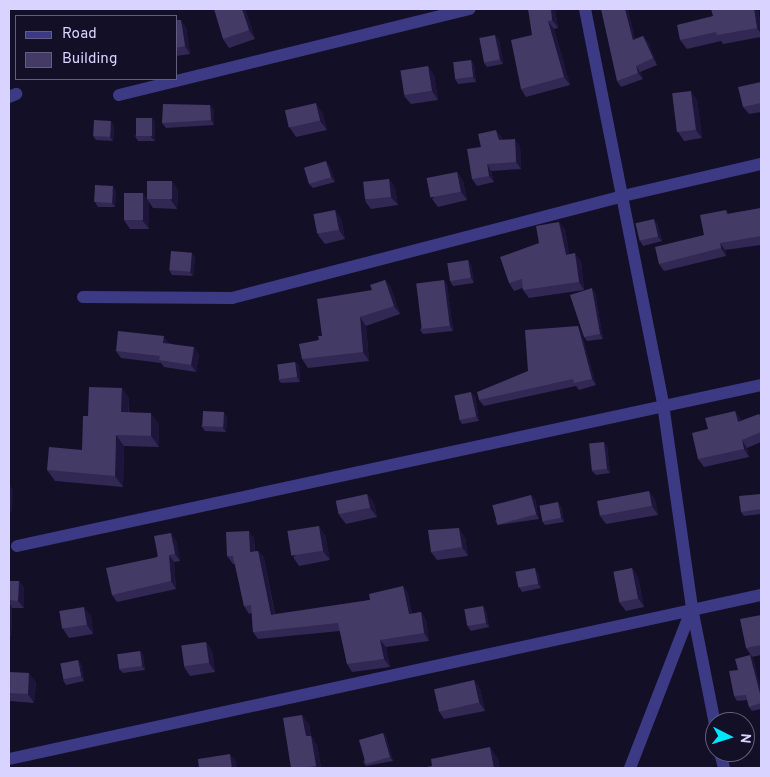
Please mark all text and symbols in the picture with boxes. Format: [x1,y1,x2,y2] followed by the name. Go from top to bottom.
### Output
[15,15,178,80] legend
[62,25,97,44] text: Road
[62,50,117,69] text: Building
[705,712,755,762] north arrow
[736,733,753,744] text: N

